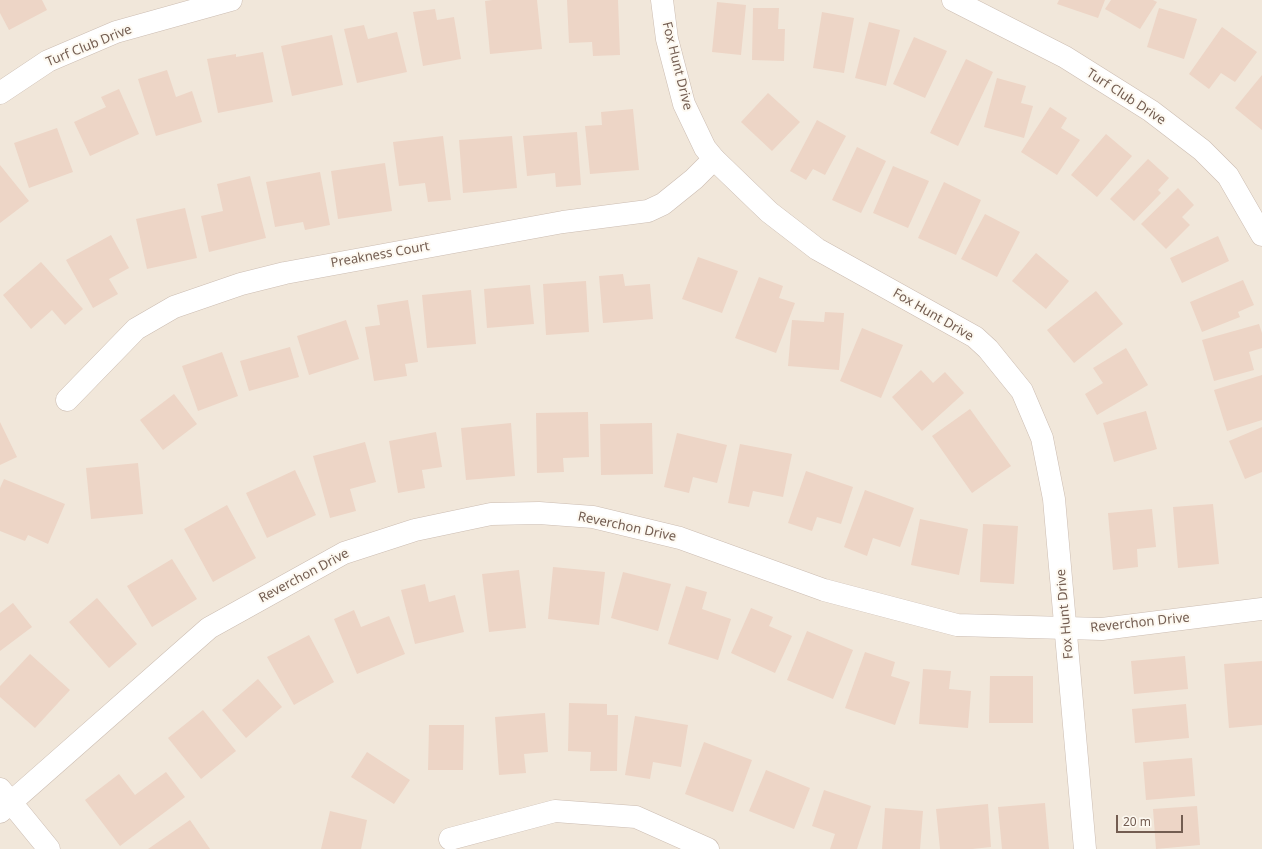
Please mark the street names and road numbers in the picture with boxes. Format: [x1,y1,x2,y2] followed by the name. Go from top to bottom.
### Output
[658,20,696,112] street label: Fox Hunt Drive
[44,22,134,70] street label: Turf Club Drive
[1084,66,1168,128] street label: Turf Club Drive
[329,239,431,271] street label: Preakness Court
[890,286,976,344] street label: Fox Hunt Drive
[577,509,677,545] street label: Reverchon Drive
[256,546,352,606] street label: Reverchon Drive
[1053,568,1077,660] street label: Fox Hunt Drive
[1090,610,1190,636] street label: Reverchon Drive

